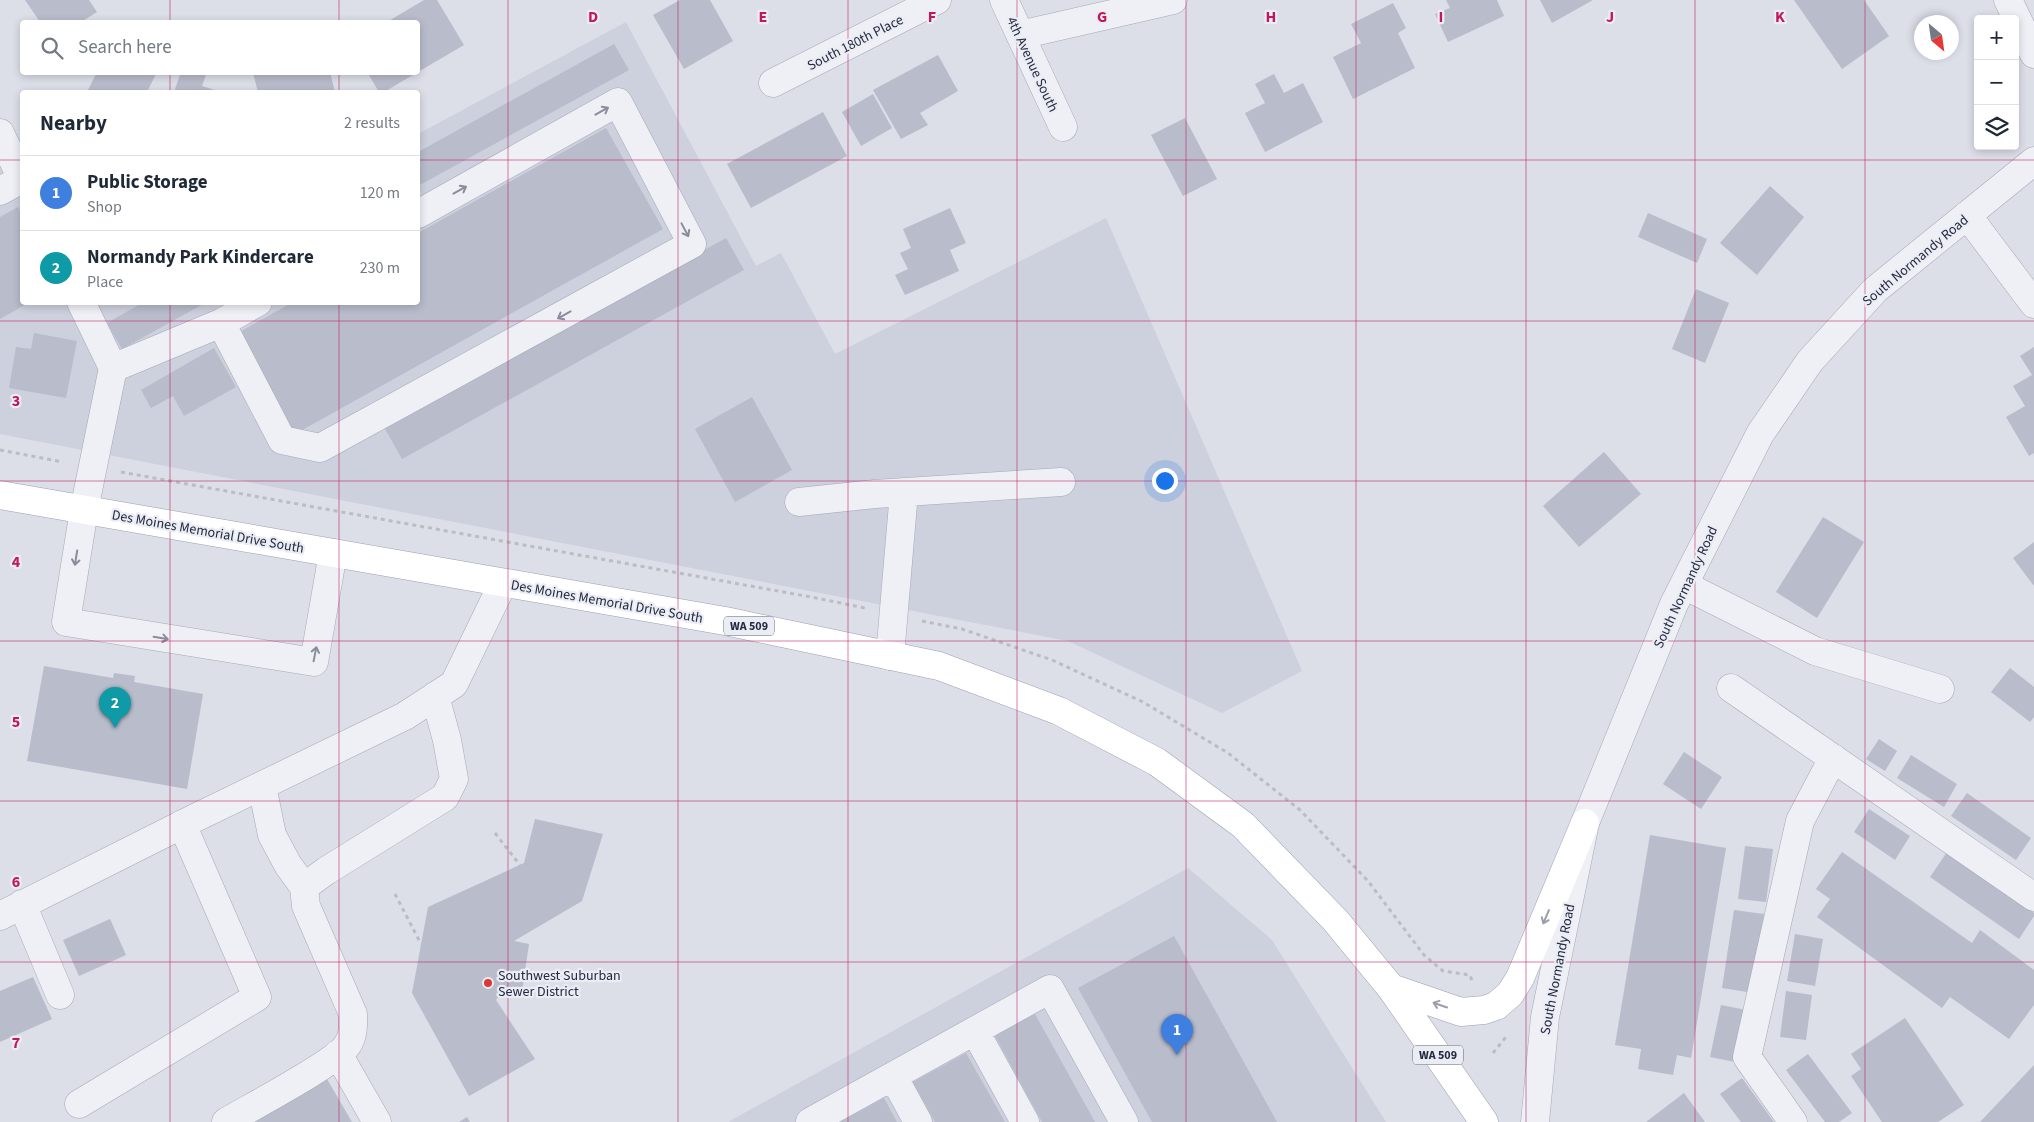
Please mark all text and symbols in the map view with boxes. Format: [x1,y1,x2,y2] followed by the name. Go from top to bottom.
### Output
[588,6,598,28] text: D
[759,6,767,28] text: E
[928,6,936,28] text: F
[1097,6,1107,28] text: G
[1266,6,1276,28] text: H
[1439,6,1443,28] text: I
[1606,6,1614,28] text: J
[1775,6,1785,28] text: K
[804,10,907,76] street label: South 180th Place
[1001,13,1063,115] street label: 4th Avenue South
[1914,15,1959,60] north arrow
[1974,15,2019,150] map controls
[1974,15,2019,60] button: +
[20,20,420,75] search box
[38,34,66,62] icon: search
[78,34,172,61] text: Search here
[1974,60,2019,105] button: −
[1974,105,2019,150] button: layers
[594,106,609,116] one-way arrow
[40,108,107,138] text: Nearby
[344,112,400,134] text: 2 results
[87,169,208,196] text: Public Storage
[52,182,60,204] text: 1
[360,182,400,204] text: 120 m
[452,185,467,194] one-way arrow
[87,196,122,218] text: Shop
[1858,210,1973,311] street label: South Normandy Road
[680,223,690,238] one-way arrow
[87,244,314,271] text: Normandy Park Kindercare
[52,257,60,279] text: 2
[360,257,400,279] text: 230 m
[87,271,123,293] text: Place
[556,310,571,320] one-way arrow
[12,390,20,412] text: 3
[1152,468,1178,494] your location
[110,505,306,559] street label: Des Moines Memorial Drive South
[1649,523,1723,652] street label: South Normandy Road
[71,549,81,565] one-way arrow
[12,551,21,573] text: 4
[509,575,705,629] street label: Des Moines Memorial Drive South
[724,616,774,636] road number: WA 509
[153,633,169,643] one-way arrow
[310,646,320,662] one-way arrow
[99,687,131,728] pin: 2
[12,711,20,733] text: 5
[12,871,20,893] text: 6
[1535,902,1580,1036] street label: South Normandy Road
[1541,909,1550,924] one-way arrow
[498,966,621,1002] place label: Southwest Suburban Sewer District
[482,977,494,989] marker: Southwest Suburban Sewer District
[1432,1000,1448,1009] one-way arrow
[1161,1014,1193,1055] pin: 1
[12,1032,20,1054] text: 7
[1413,1046,1463,1064] road number: WA 509

